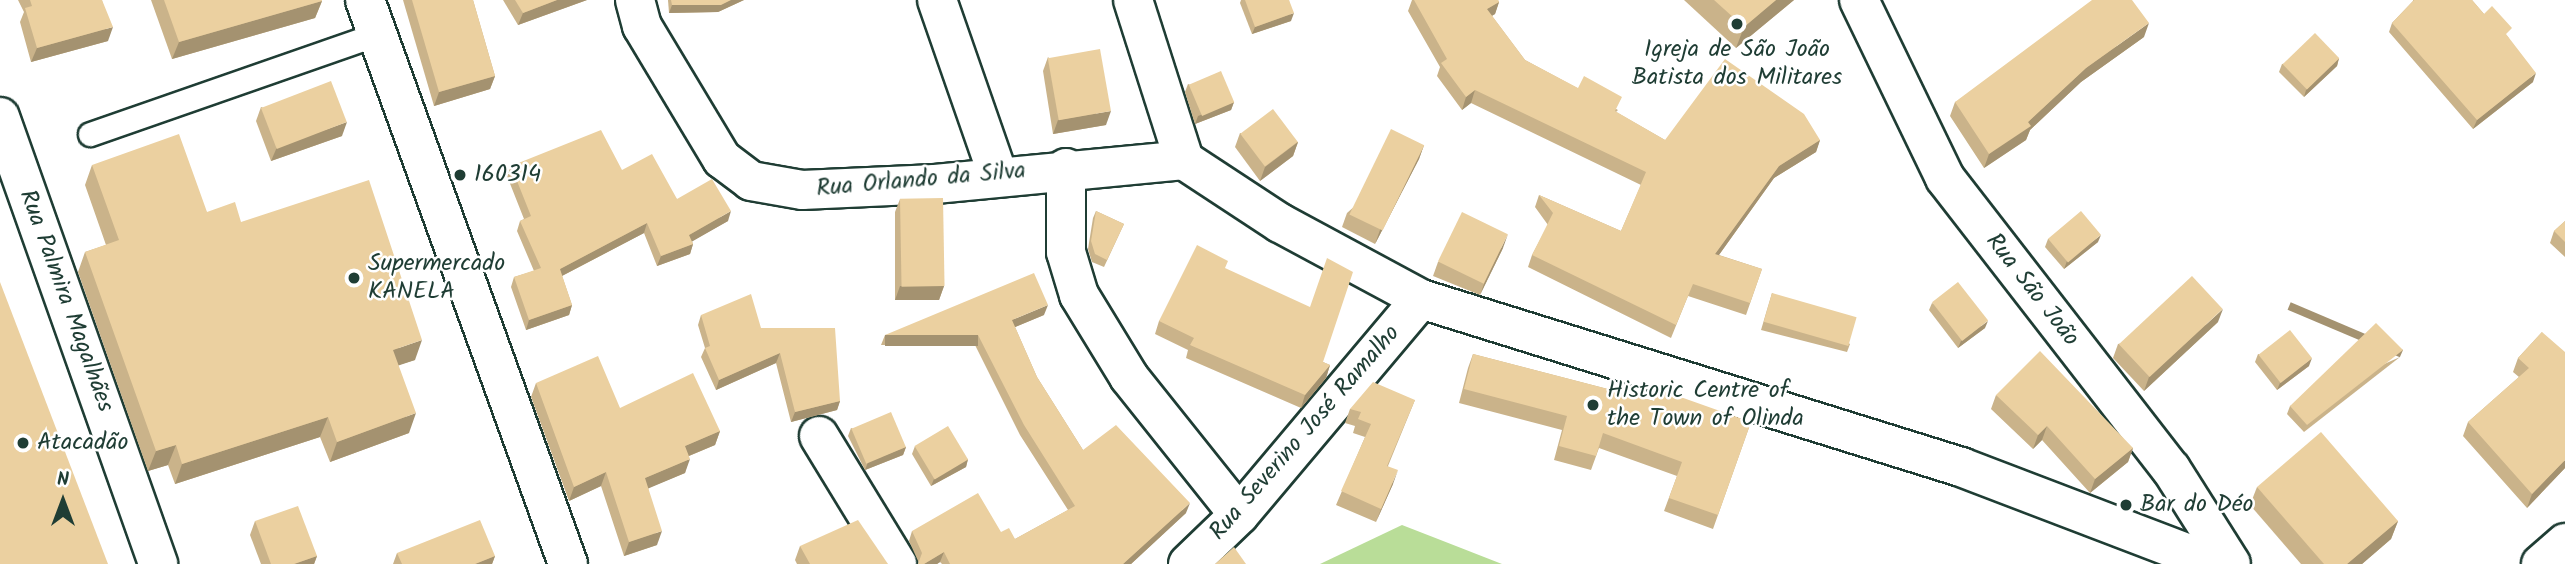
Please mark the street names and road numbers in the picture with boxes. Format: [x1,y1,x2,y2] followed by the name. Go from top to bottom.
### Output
[815,157,1027,203] street label: Rua Orlando da Silva
[12,186,120,416] street label: Rua Palmira Magalhães
[1979,228,2085,352] street label: Rua São João
[1204,320,1406,546] street label: Rua Severino José Ramalho

